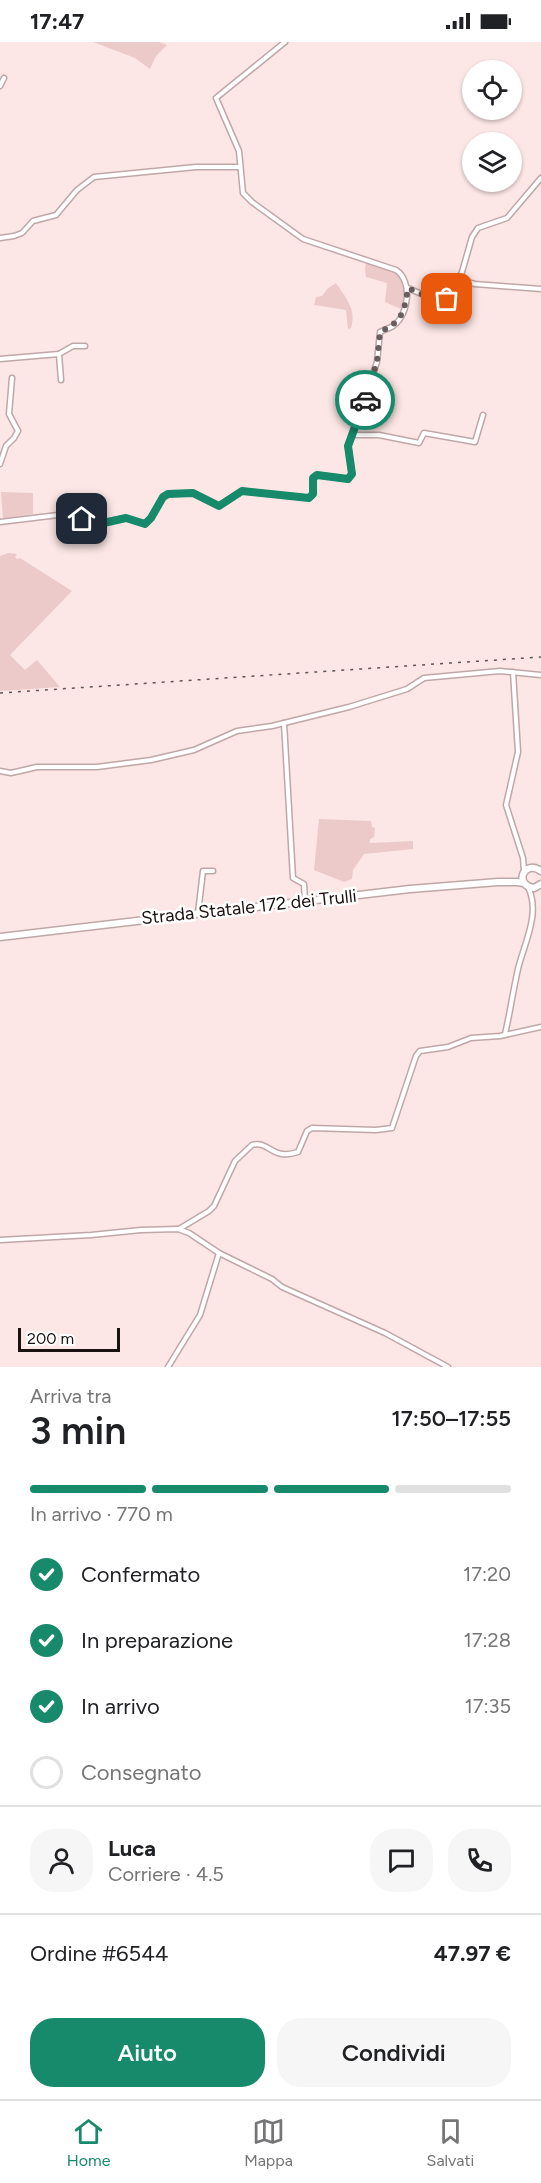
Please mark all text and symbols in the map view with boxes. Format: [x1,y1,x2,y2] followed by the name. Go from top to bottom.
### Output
[30,8,84,35] text: 17:47
[462,60,522,192] map controls
[462,60,522,120] button: locate
[462,132,522,192] button: layers
[421,273,472,324] pin
[430,282,463,315] icon: bag
[335,370,395,430] courier
[349,384,382,417] icon: car
[56,493,107,544] pin
[65,502,98,535] icon: home
[140,885,358,929] street label: Strada Statale 172 dei Trulli
[18,1325,120,1352] scale bar
[27,1329,74,1348] text: 200 m
[30,1384,112,1408] text: Arriva tra
[392,1405,511,1432] text: 17:50–17:55
[30,1407,126,1454] text: 3 min
[30,1502,173,1526] text: In arrivo · 770 m
[30,1558,63,1591] icon: check
[81,1561,200,1588] text: Confermato
[463,1562,511,1586] text: 17:20
[30,1624,63,1657] icon: check
[81,1627,233,1654] text: In preparazione
[463,1628,511,1652] text: 17:28
[30,1690,63,1723] icon: check
[81,1693,160,1720] text: In arrivo
[465,1694,511,1718] text: 17:35
[81,1759,202,1786] text: Consegnato
[30,1829,93,1892] button: person
[370,1829,433,1892] button: chat
[448,1829,511,1892] button: phone
[108,1835,156,1862] text: Luca
[108,1862,224,1886] text: Corriere · 4.5
[30,1940,169,1967] text: Ordine #6544
[434,1940,511,1967] text: 47.97 €
[30,2018,265,2087] button: Aiuto
[277,2018,511,2087] button: Condividi
[67,2115,110,2170] tab: Home
[244,2115,293,2170] tab: Mappa
[427,2115,474,2170] tab: Salvati

